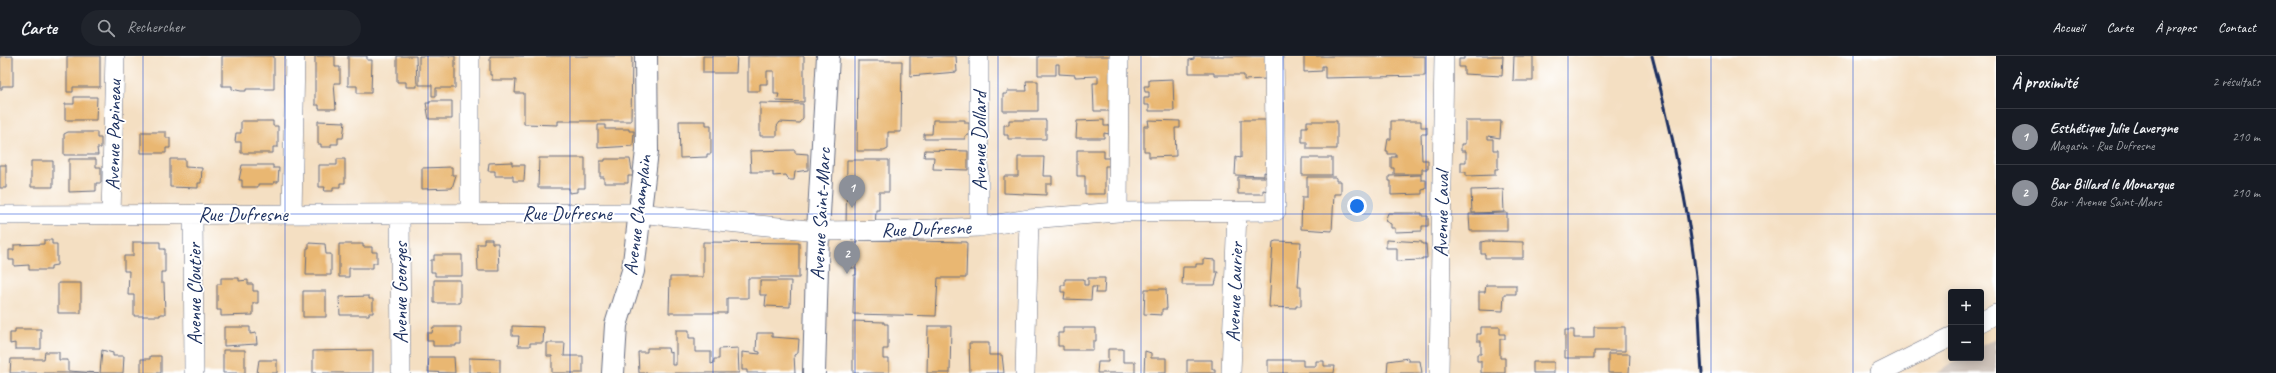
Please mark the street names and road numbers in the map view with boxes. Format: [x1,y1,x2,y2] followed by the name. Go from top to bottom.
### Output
[100,78,127,191] street label: Avenue Papineau
[967,88,992,191] street label: Avenue Dollard
[805,146,836,281] street label: Avenue Saint-Marc
[618,153,657,277] street label: Avenue Champlain
[1428,167,1455,257] street label: Avenue Laval
[522,201,613,226] street label: Rue Dufresne
[198,202,289,227] street label: Rue Dufresne
[881,214,973,243] street label: Rue Dufresne
[388,240,413,344] street label: Avenue Georges
[1220,240,1249,342] street label: Avenue Laurier
[182,241,207,345] street label: Avenue Cloutier

